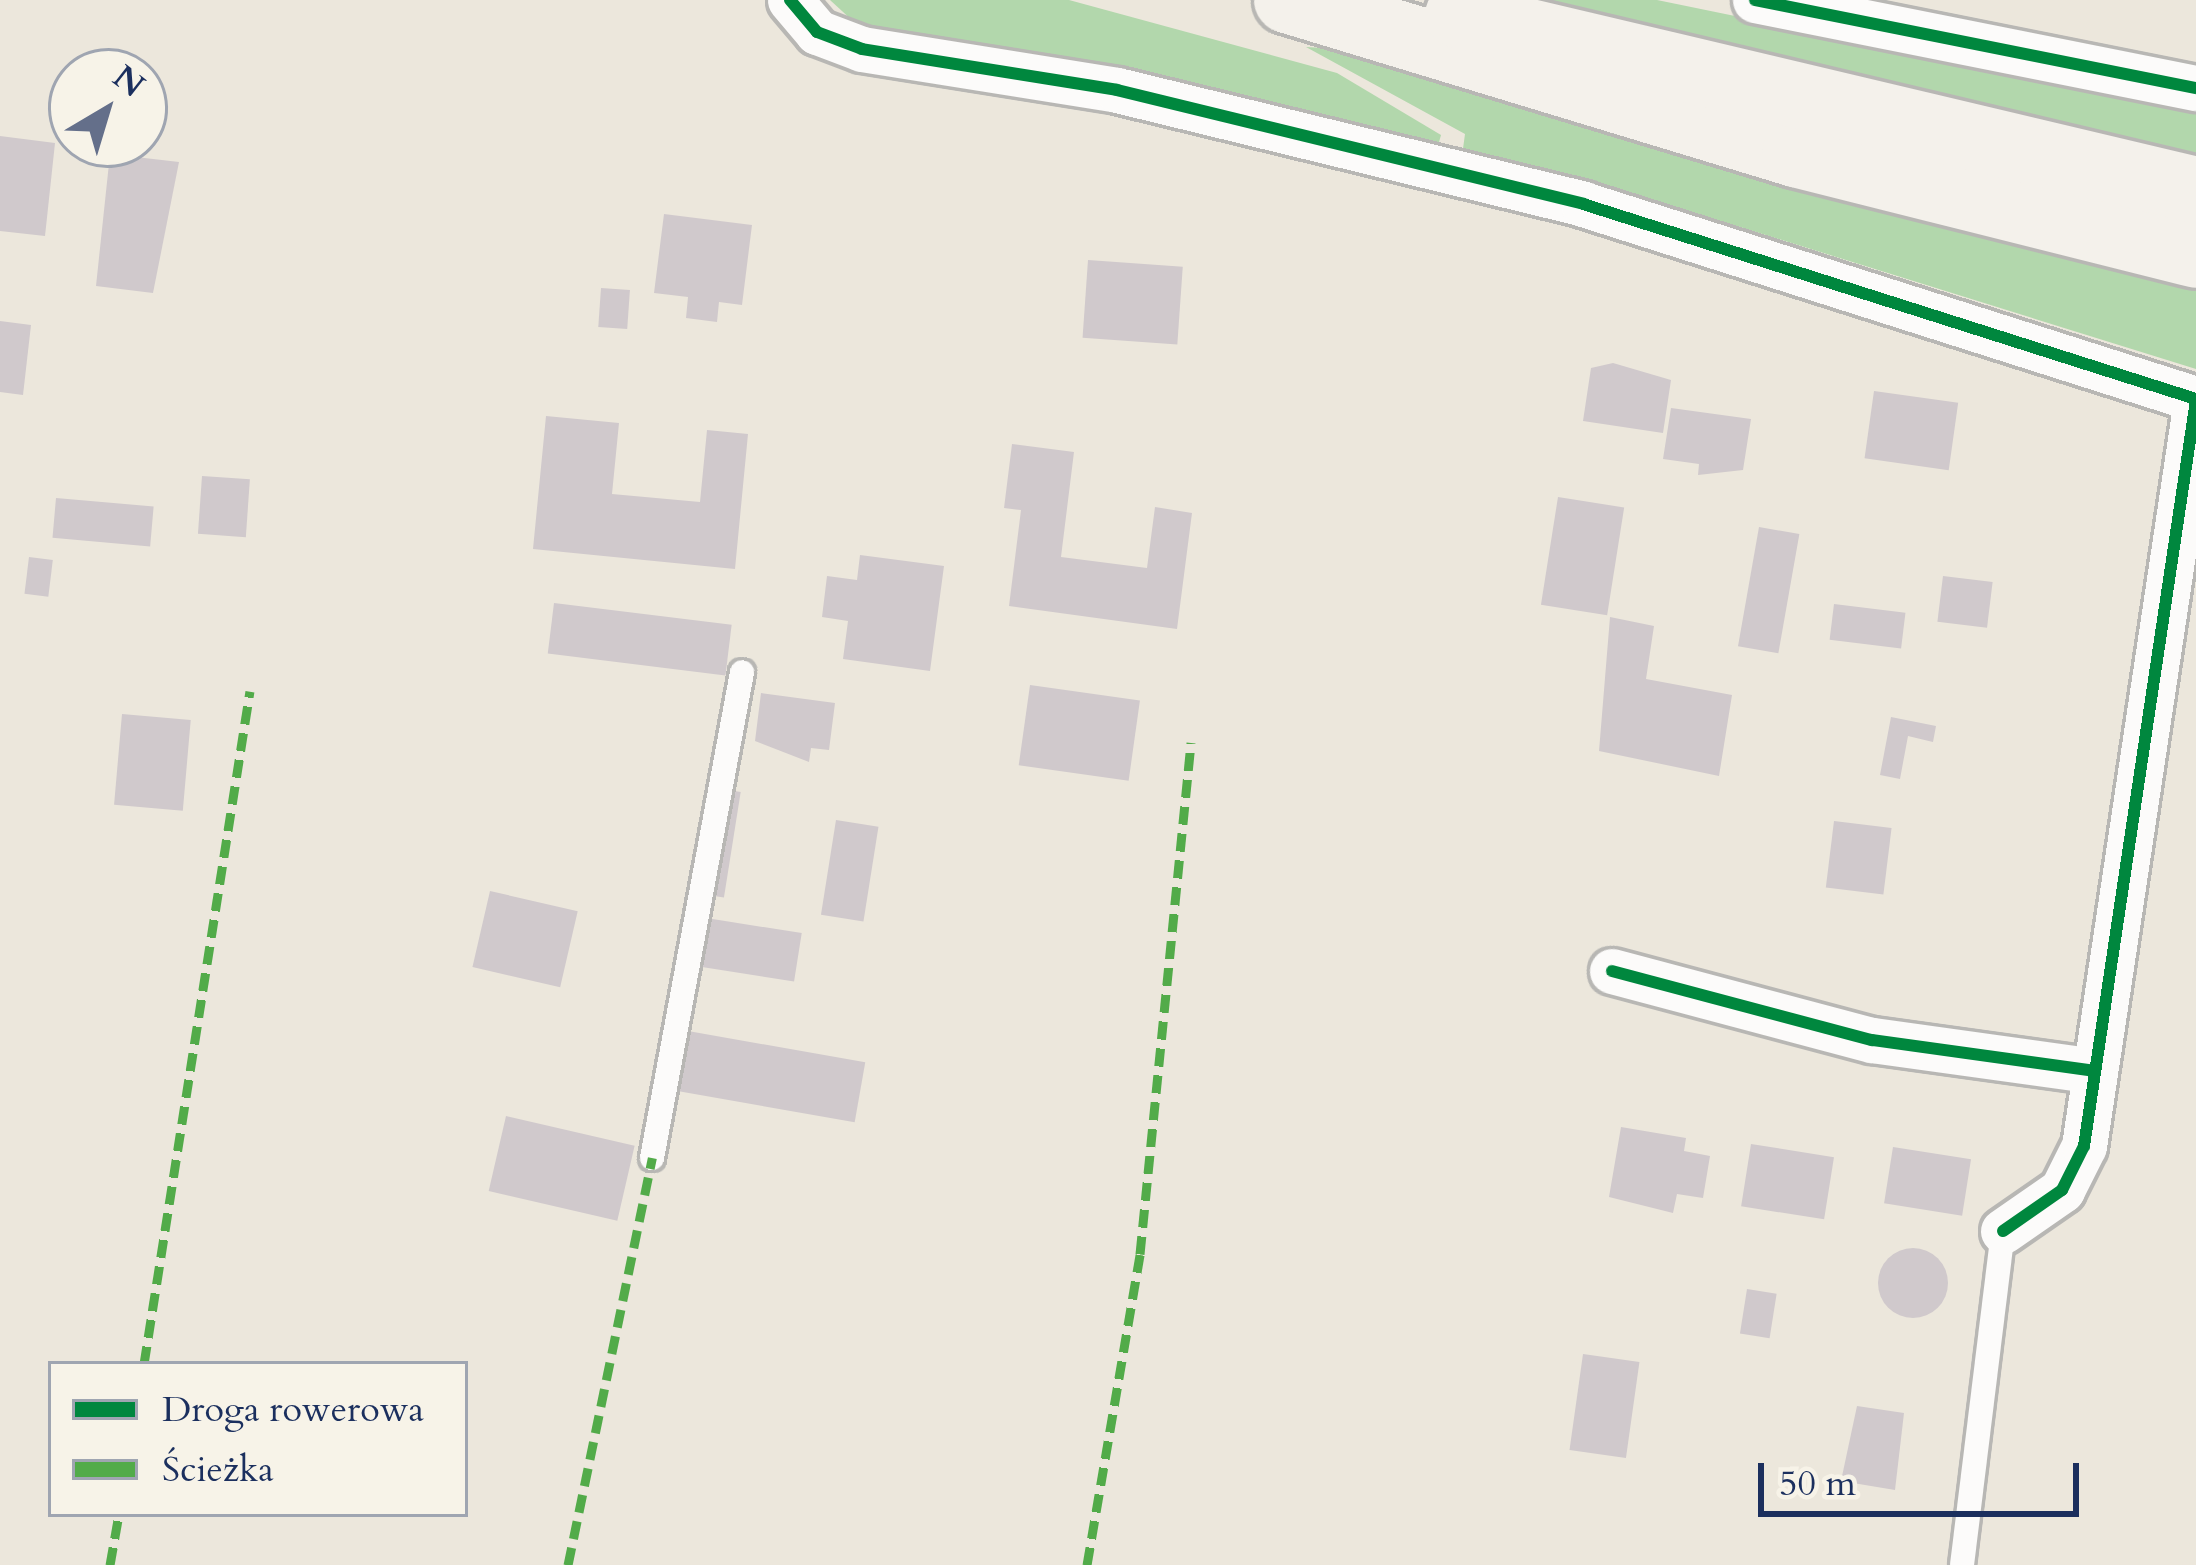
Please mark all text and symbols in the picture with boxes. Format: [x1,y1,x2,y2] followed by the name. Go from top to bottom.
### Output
[48,48,168,168] north arrow
[103,55,154,108] text: N
[48,1361,468,1517] legend
[162,1385,424,1434] text: Droga rowerowa
[1764,1439,2085,1513] scale bar
[162,1445,274,1494] text: Ścieżka
[1779,1459,1856,1508] text: 50 m

